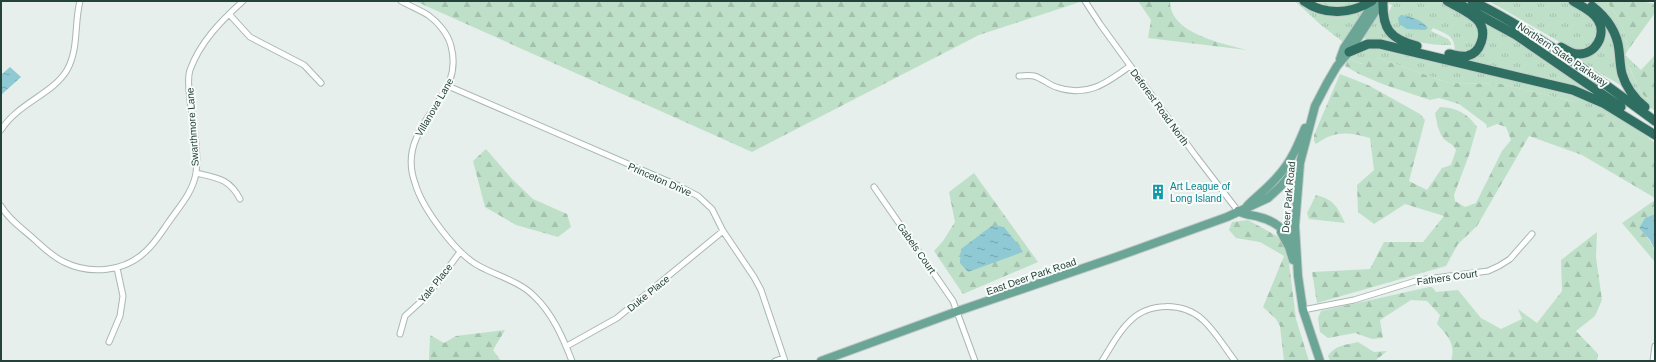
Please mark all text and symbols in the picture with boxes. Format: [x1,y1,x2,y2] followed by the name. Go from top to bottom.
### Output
[1516,20,1610,89] street label: Northern State Parkway
[1128,67,1191,148] street label: Deforest Road North
[413,76,456,138] street label: Villanova Lane
[184,87,201,167] street label: Swarthmore Lane
[626,161,694,199] street label: Princeton Drive
[1280,161,1297,233] street label: Deer Park Road
[1170,181,1230,204] place label: Art League of Long Island
[1149,183,1167,201] building icon: Art League of Long Island
[895,221,938,276] street label: Gabels Court
[985,256,1078,297] street label: East Deer Park Road
[416,261,455,305] street label: Yale Place
[1416,268,1478,287] street label: Fathers Court
[625,273,672,314] street label: Duke Place

